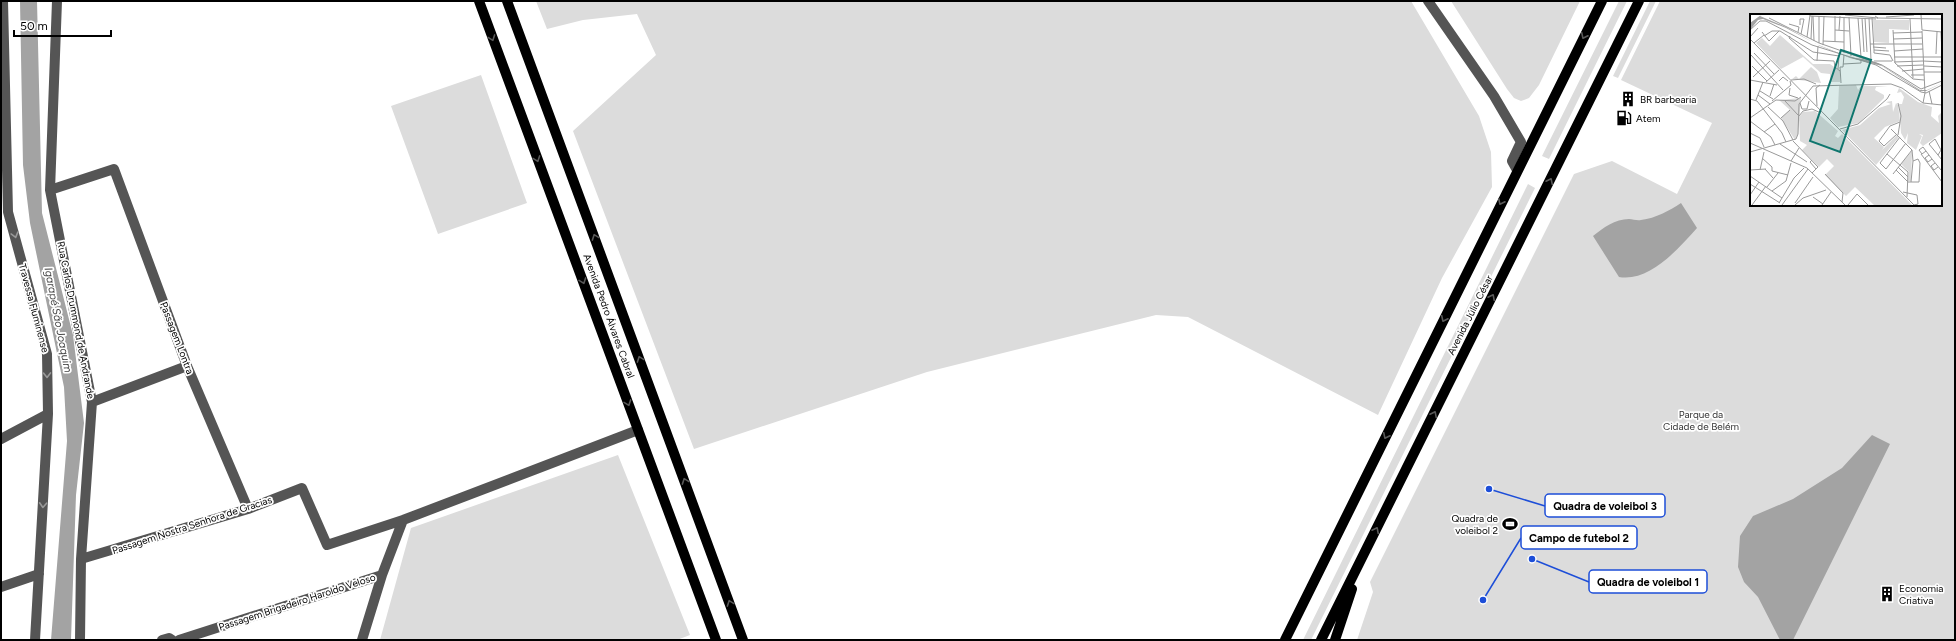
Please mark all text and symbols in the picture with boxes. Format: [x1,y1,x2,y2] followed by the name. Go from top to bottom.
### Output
[14,12,111,38] scale bar
[1750,14,1942,206] inset map
[20,19,48,33] text: 50 m
[1581,32,1589,39] one-way arrow
[488,34,496,41] one-way arrow
[1619,90,1637,108] building icon: BR barbearia
[1640,93,1696,106] place label: BR barbearia
[1615,109,1633,127] fuel station icon: Atem
[1636,112,1661,125] place label: Atem
[533,156,541,163] one-way arrow
[1545,178,1553,186] one-way arrow
[1498,198,1506,206] one-way arrow
[10,232,18,238] one-way arrow
[591,234,600,241] one-way arrow
[54,240,98,400] street label: Rua Carlos Drummond de Andrande
[580,252,638,380] street label: Avenida Pedro Álvares Cabral
[16,262,52,354] street label: Travessa Fluminense
[41,266,75,374] water label: Igarapé São Joaquim
[1444,272,1496,357] street label: Avenida Júlio César
[578,278,586,285] one-way arrow
[1487,294,1495,302] one-way arrow
[157,300,197,376] street label: Passagem Lontra
[1441,315,1449,322] one-way arrow
[637,356,645,363] one-way arrow
[43,372,51,378] one-way arrow
[623,400,632,407] one-way arrow
[1663,408,1739,433] park label: Parque da Cidade de Belém
[1429,410,1437,418] one-way arrow
[1383,431,1391,439] one-way arrow
[682,478,690,485] one-way arrow
[110,493,274,557] street label: Passagem Nostra Senhora de Gracias
[1545,494,1665,517] callout: Quadra de voleibol 3
[1553,500,1657,513] text: Quadra de voleibol 3
[39,502,47,508] one-way arrow
[1451,512,1499,537] place label: Quadra de voleibol 2
[1501,515,1519,533] sports icon: Quadra de voleibol 2
[1521,526,1637,549] callout: Campo de futebol 2
[1371,527,1378,534] one-way arrow
[1529,532,1629,545] text: Campo de futebol 2
[217,570,377,634] street label: Passagem Brigadeiro Haroldo Veloso
[1589,570,1707,593] callout: Quadra de voleibol 1
[1597,576,1699,589] text: Quadra de voleibol 1
[1899,582,1943,607] place label: Economia Criativa
[1878,585,1896,603] building icon: Economia Criativa
[726,600,734,607] one-way arrow

